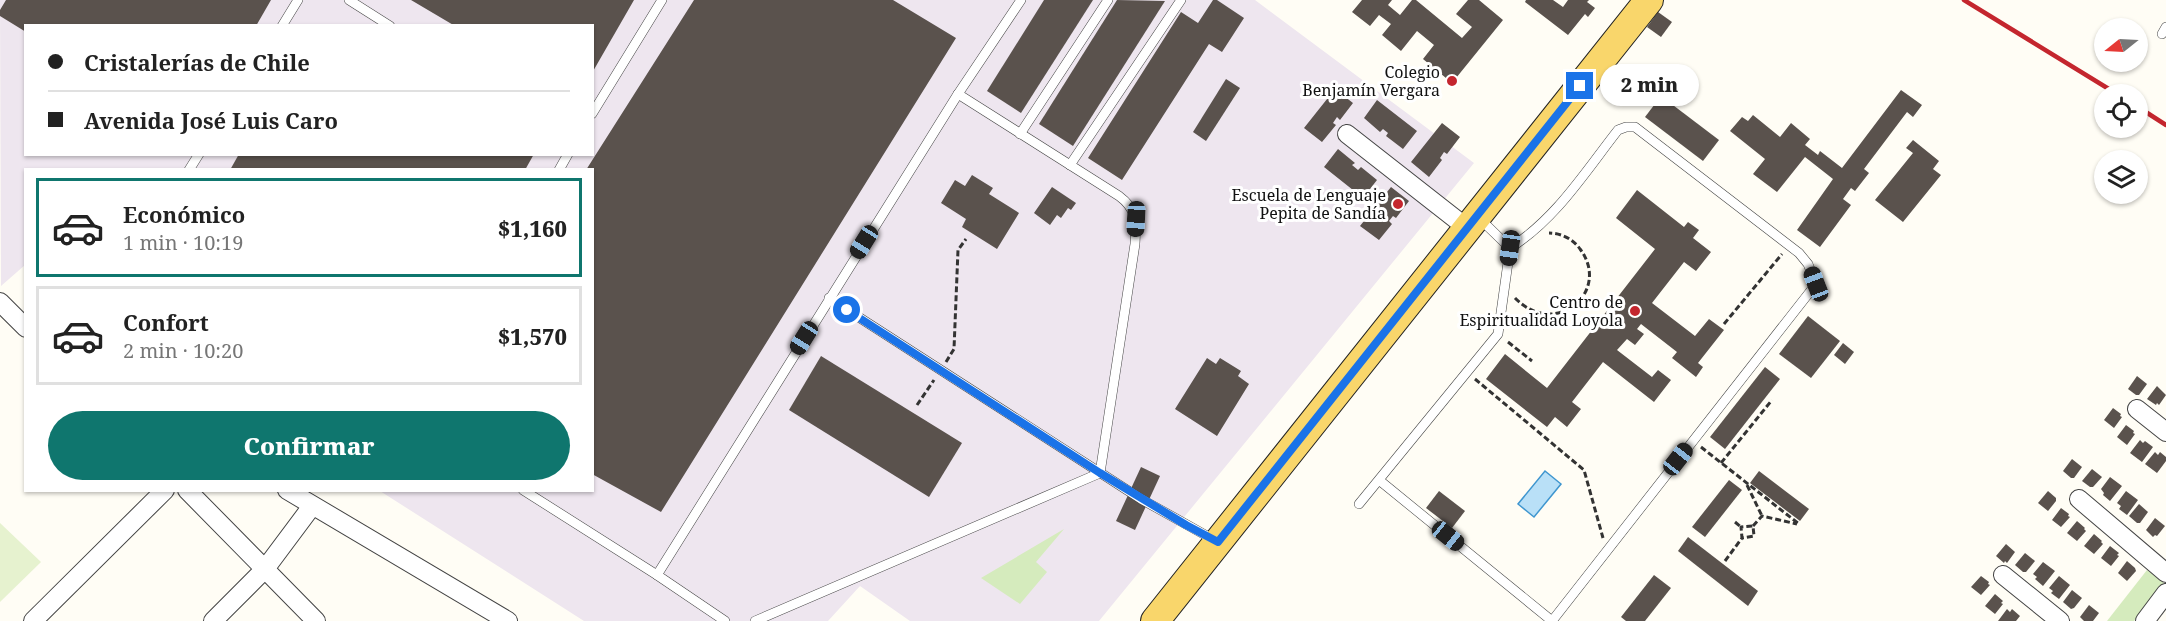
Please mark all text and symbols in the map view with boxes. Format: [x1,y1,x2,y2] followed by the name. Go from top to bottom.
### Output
[2094,18,2148,72] north arrow
[2094,18,2148,204] map controls
[84,47,310,77] text: Cristalerías de Chile
[1302,61,1440,101] place label: Colegio Benjamín Vergara
[1601,65,1700,107] callout: 2 min
[1621,71,1678,98] text: 2 min
[1566,72,1593,99] route end
[1445,74,1459,88] marker: Colegio Benjamín Vergara
[2094,84,2148,138] button: locate
[84,105,338,135] text: Avenida José Luis Caro
[2094,150,2148,204] button: layers
[1232,184,1386,224] place label: Escuela de Lenguaje Pepita de Sandía
[1391,197,1405,211] marker: Escuela de Lenguaje Pepita de Sandía
[123,199,245,229] text: Económico
[51,201,105,255] icon: car
[1126,201,1146,237] car
[498,213,567,243] text: $1,160
[847,222,881,262] car
[123,229,243,256] text: 1 min · 10:19
[1499,229,1521,267] car
[1801,264,1831,304] car
[1459,291,1623,331] place label: Centro de Espiritualidad Loyola
[833,296,860,323] route start
[1628,304,1642,318] marker: Centro de Espiritualidad Loyola
[123,307,209,337] text: Confort
[51,309,105,363] icon: car
[787,318,821,358] car
[498,321,567,351] text: $1,570
[123,337,243,364] text: 2 min · 10:20
[48,411,570,480] button: Confirmar
[1660,439,1696,479] car
[1428,518,1468,554] car

